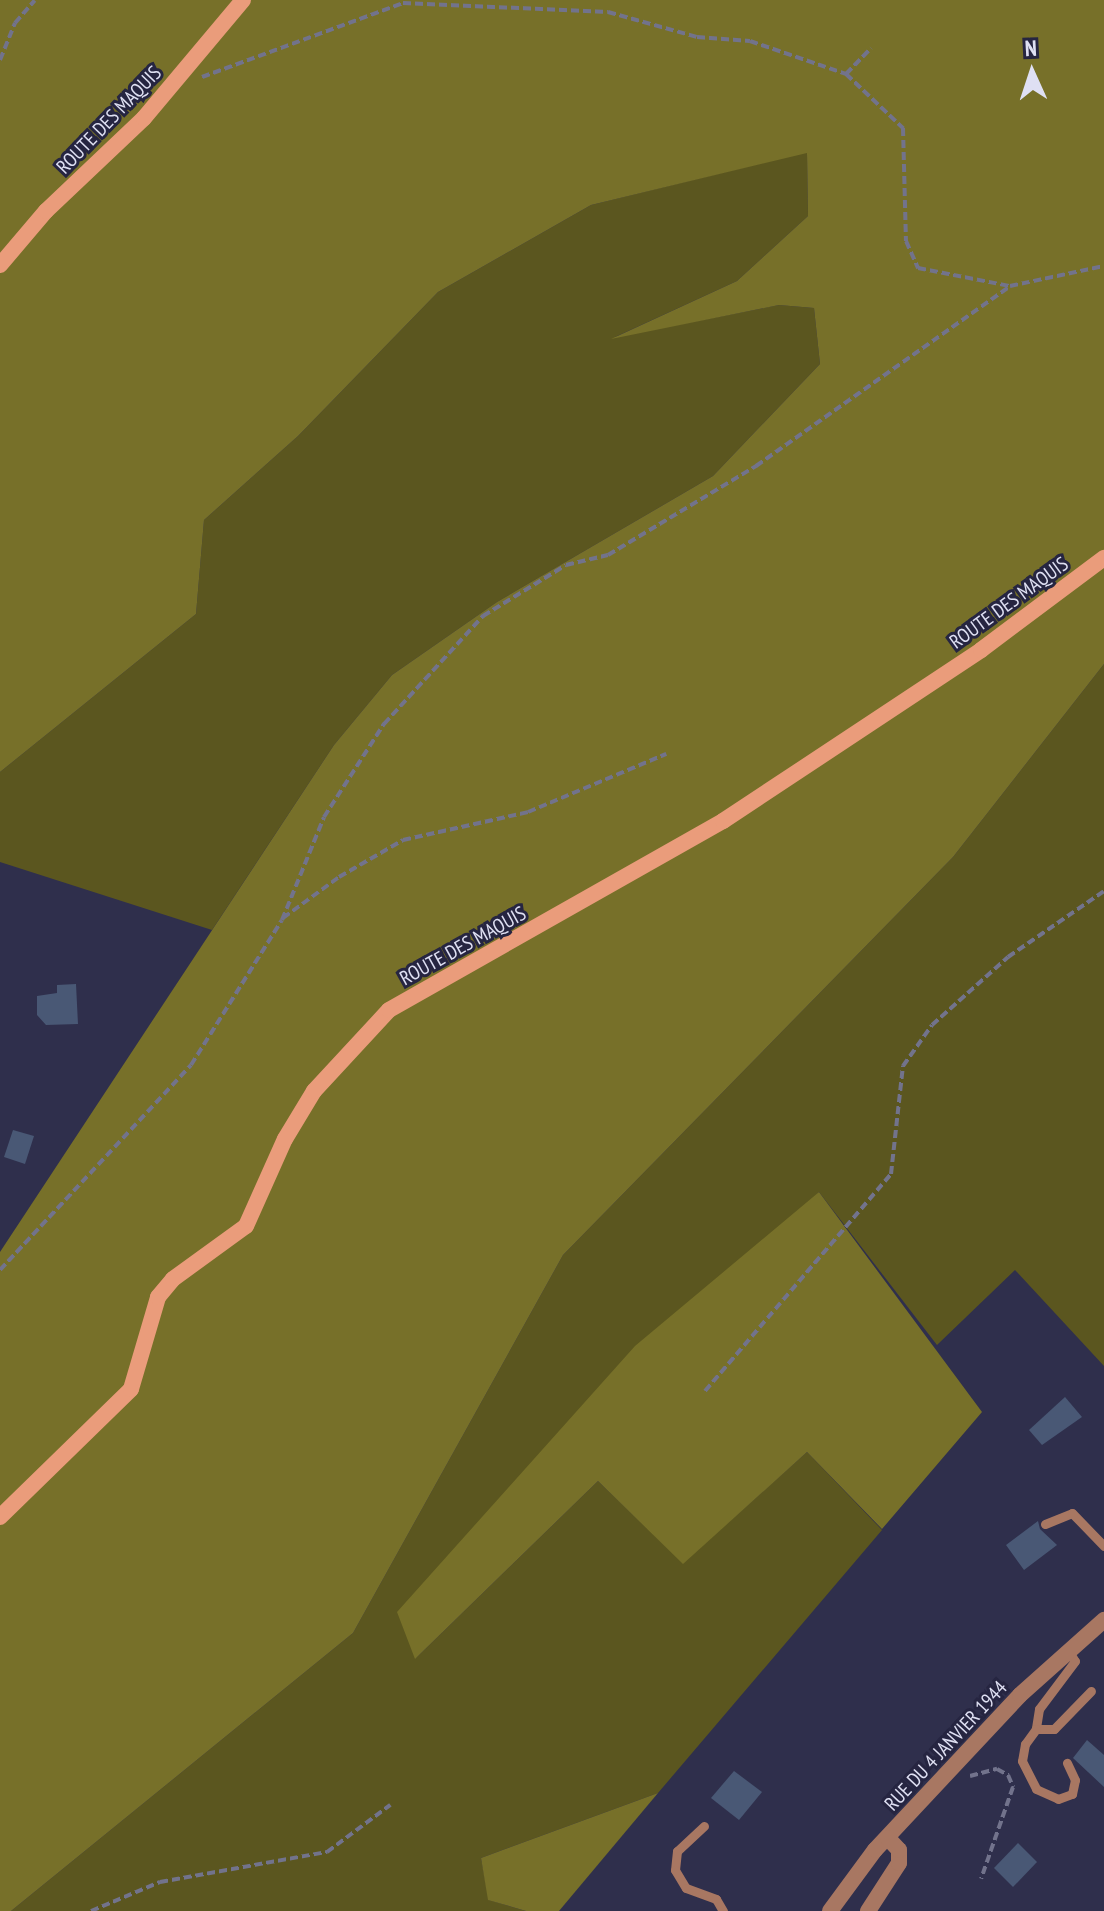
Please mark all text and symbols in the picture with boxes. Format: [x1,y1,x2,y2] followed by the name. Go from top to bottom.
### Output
[992,32,1072,112] north arrow
[1024,34,1037,62] text: N
[52,61,166,179] street label: ROUTE DES MAQUIS
[945,552,1073,654] street label: ROUTE DES MAQUIS
[396,901,530,991] street label: ROUTE DES MAQUIS
[880,1676,1012,1816] street label: RUE DU 4 JANVIER 1944

